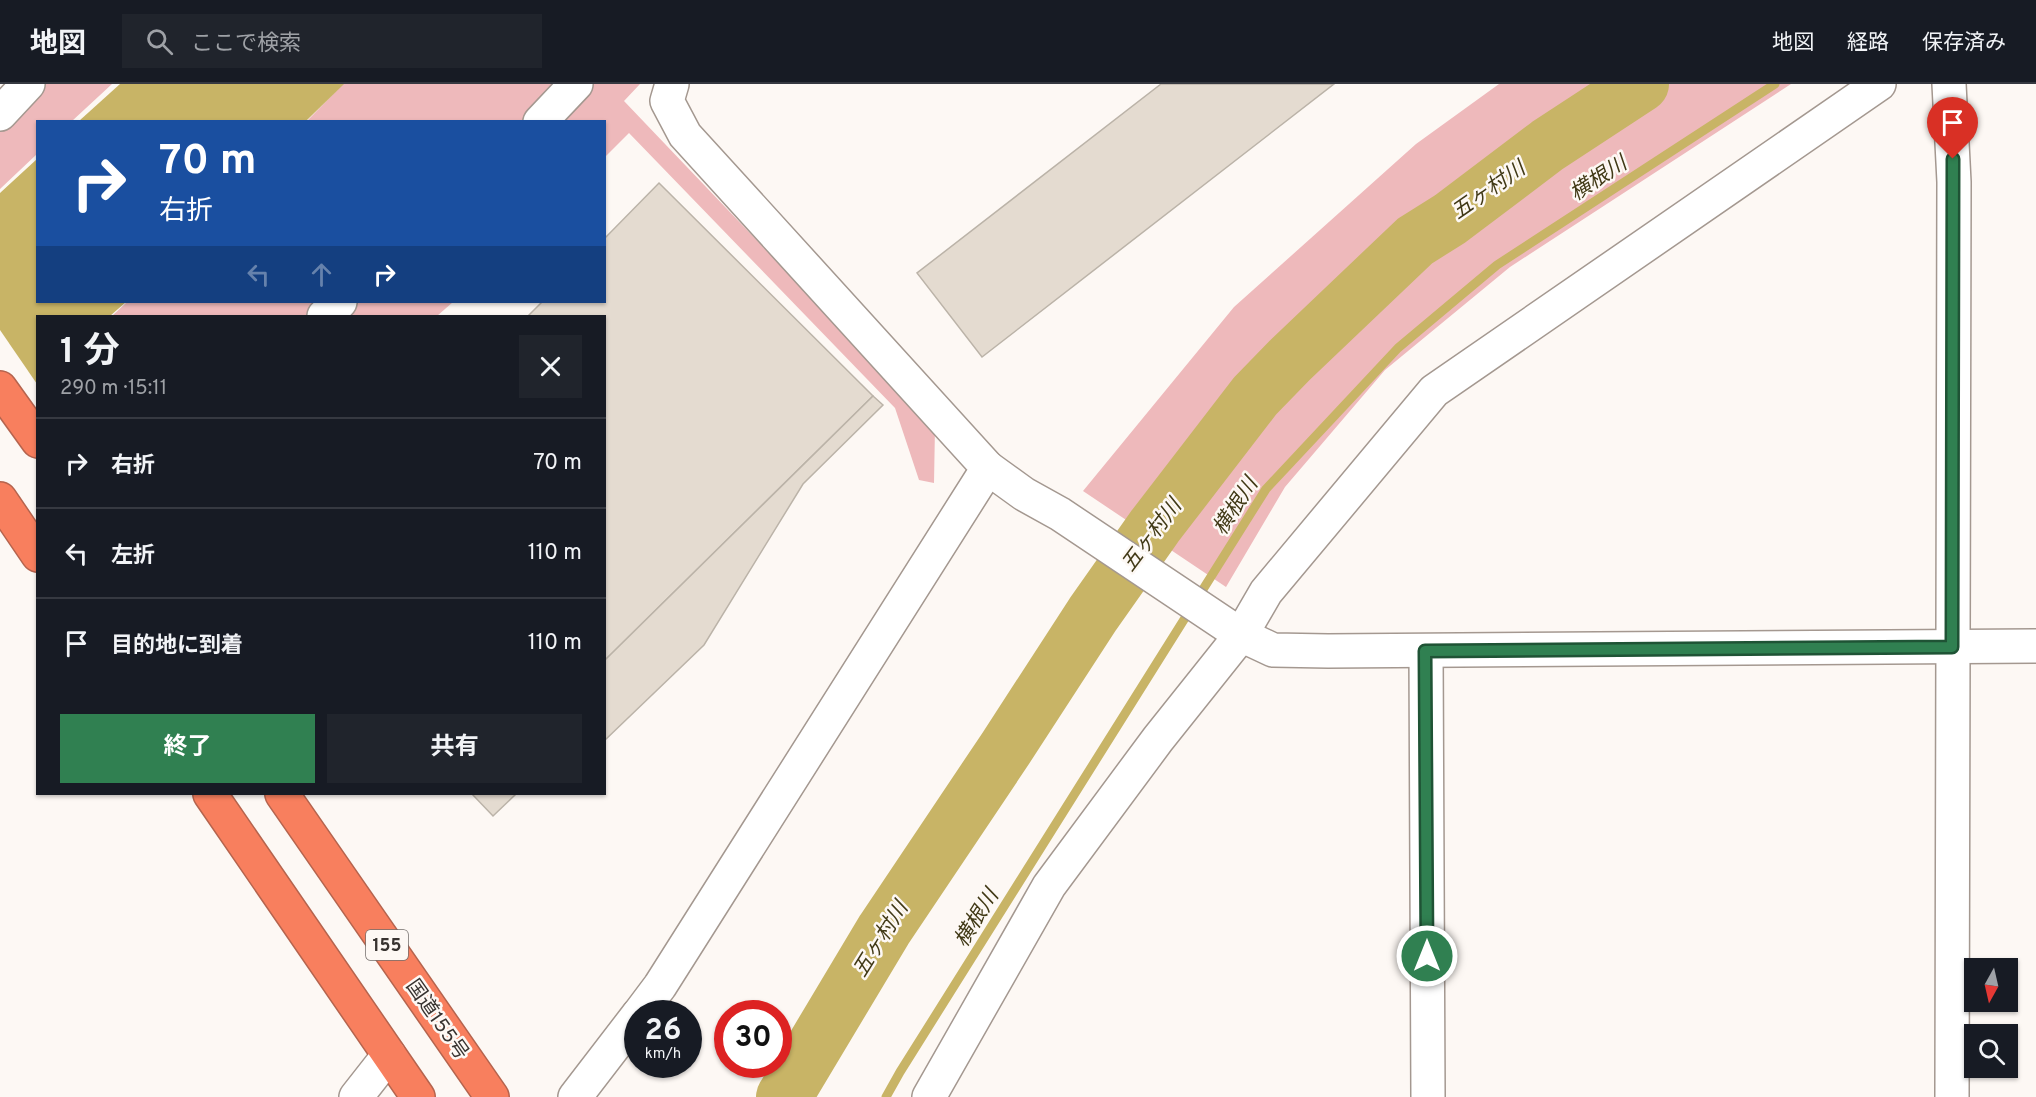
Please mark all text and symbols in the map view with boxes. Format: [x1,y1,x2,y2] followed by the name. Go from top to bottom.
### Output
[122,14,542,68] search box
[143,25,176,58] icon: search
[30,27,86,63] text: 地図
[1772,30,1814,57] text: 地図
[1847,30,1889,57] text: 経路
[1922,30,2006,57] text: 保存済み
[191,31,301,58] text: ここで検索
[1927,97,1978,159] pin
[1936,106,1969,139] icon: arrive
[159,136,257,189] text: 70 m
[60,144,138,222] icon: right
[1565,150,1634,208] water label: 横根川
[1447,155,1533,226] water label: 五ヶ村川
[159,195,213,229] text: 右折
[242,258,275,291] icon: left
[305,258,338,291] icon: ahead
[368,258,401,291] icon: right
[60,330,119,376] text: 1 分
[519,335,582,398] button: close
[60,376,167,402] text: 290 m · 15:11
[60,447,93,480] icon: right
[533,450,582,477] text: 70 m
[111,453,155,480] text: 右折
[1208,471,1266,541] water label: 横根川
[1116,493,1189,578] water label: 五ヶ村川
[60,537,93,570] icon: left
[528,540,582,567] text: 110 m
[111,543,155,570] text: 左折
[60,627,93,660] icon: arrive
[528,630,582,657] text: 110 m
[111,633,243,660] text: 目的地に到着
[60,714,315,783] button: 終了
[327,714,582,783] button: 共有
[949,883,1006,953] water label: 横根川
[848,895,916,983] water label: 五ヶ村川
[1395,924,1459,988] position arrow
[366,930,408,960] road number: 155
[1964,958,2018,1012] north arrow
[1964,958,2018,1078] map controls
[399,975,473,1065] street label: 国道155号
[714,1000,792,1078] speed limit sign: 30
[645,1013,681,1050] text: 26
[1964,1024,2018,1078] button: search
[645,1045,681,1064] text: km/h

